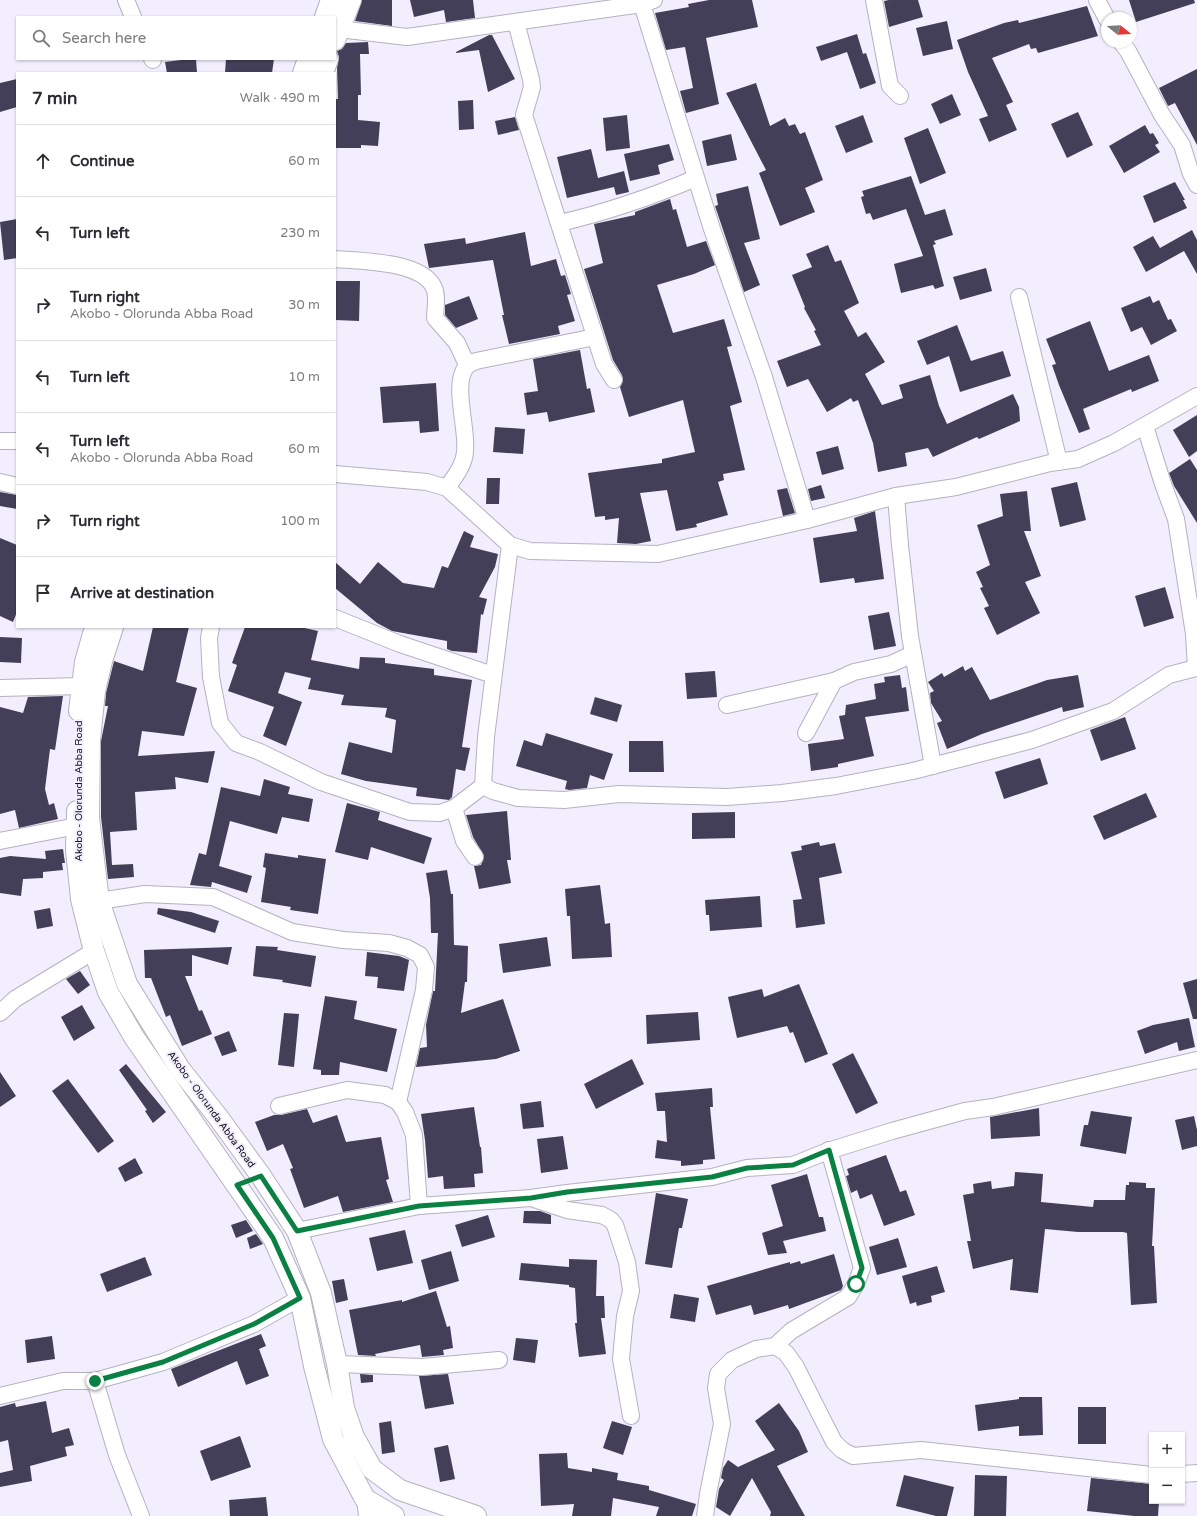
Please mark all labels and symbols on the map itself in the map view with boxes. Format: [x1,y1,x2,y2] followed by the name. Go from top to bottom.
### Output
[1101,12,1137,48] north arrow
[73,720,85,862] street label: Akobo - Olorunda Abba Road
[165,1049,257,1170] street label: Akobo - Olorunda Abba Road
[847,1275,865,1293] route start
[86,1372,104,1390] route end

